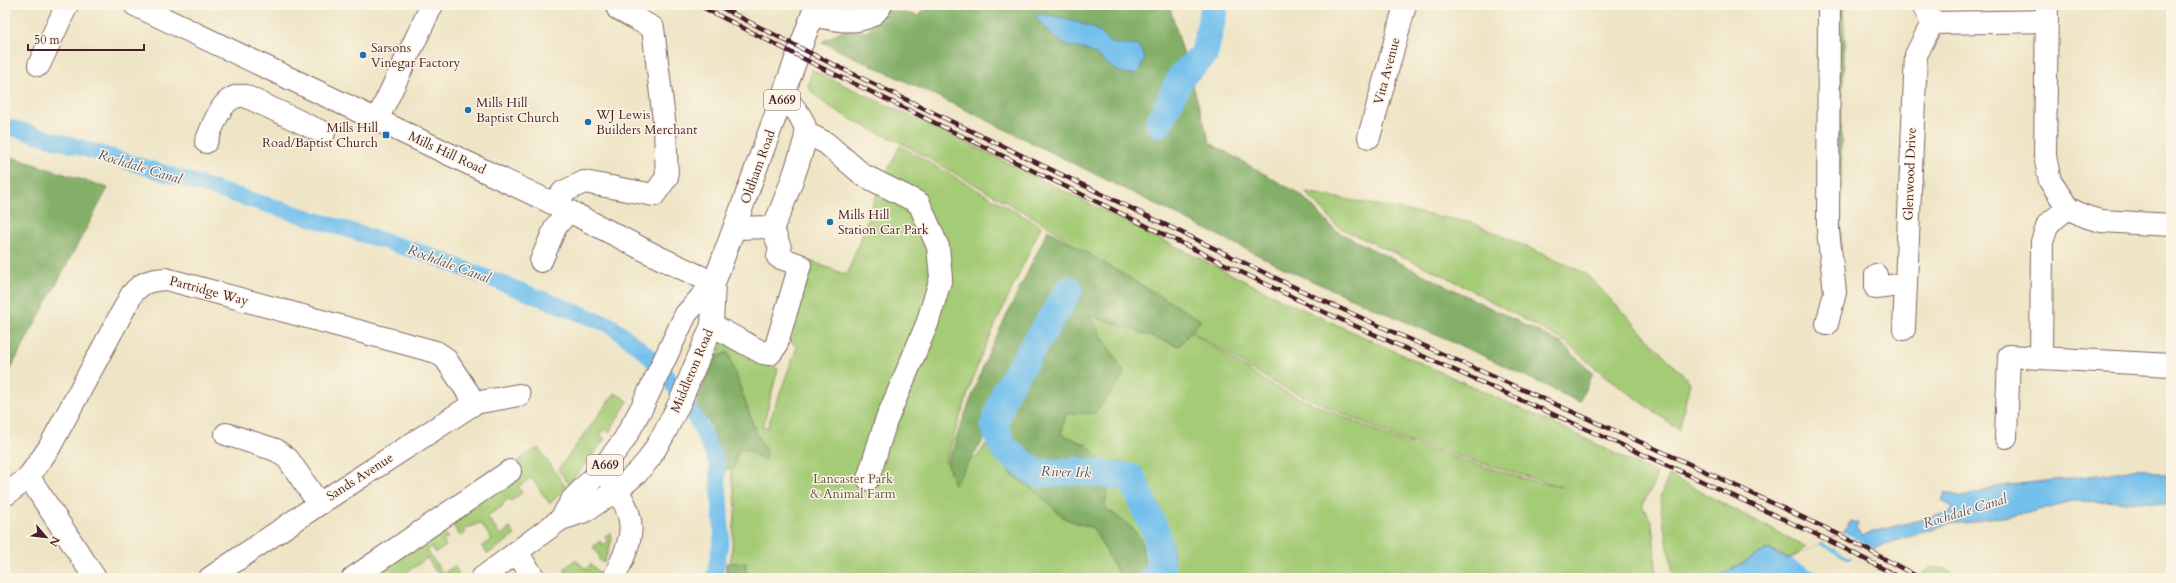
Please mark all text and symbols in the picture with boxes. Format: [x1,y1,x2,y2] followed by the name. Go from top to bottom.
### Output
[28,26,144,52] scale bar
[34,32,61,48] text: 50 m
[1369,35,1405,106] street label: Vita Avenue
[371,39,460,72] place label: Sarsons Vinegar Factory
[358,50,368,60] marker: Sarsons Vinegar Factory
[764,90,800,110] road number: A669
[476,94,559,127] place label: Mills Hill Baptist Church
[463,105,473,115] marker: Mills Hill Baptist Church
[595,106,697,139] place label: WJ Lewis Builders Merchant
[583,117,593,127] marker: WJ Lewis Builders Merchant
[262,119,379,152] place label: Mills Hill Road/Baptist Church
[405,127,489,179] street label: Mills Hill Road
[1899,127,1921,221] street label: Glenwood Drive
[736,128,780,206] street label: Oldham Road
[381,130,391,140] marker: Mills Hill Road/Baptist Church
[96,145,185,189] water label: Rochdale Canal
[838,206,929,239] place label: Mills Hill Station Car Park
[825,217,835,227] marker: Mills Hill Station Car Park
[405,240,494,288] water label: Rochdale Canal
[168,272,251,310] street label: Partridge Way
[666,326,718,416] street label: Middleton Road
[323,449,397,505] street label: Sands Avenue
[587,455,623,475] road number: A669
[1041,462,1091,482] water label: River Irk
[810,470,896,503] park label: Lancaster Park & Animal Farm
[1921,489,2010,533] water label: Rochdale Canal
[26,517,66,557] north arrow
[45,534,63,550] text: N

